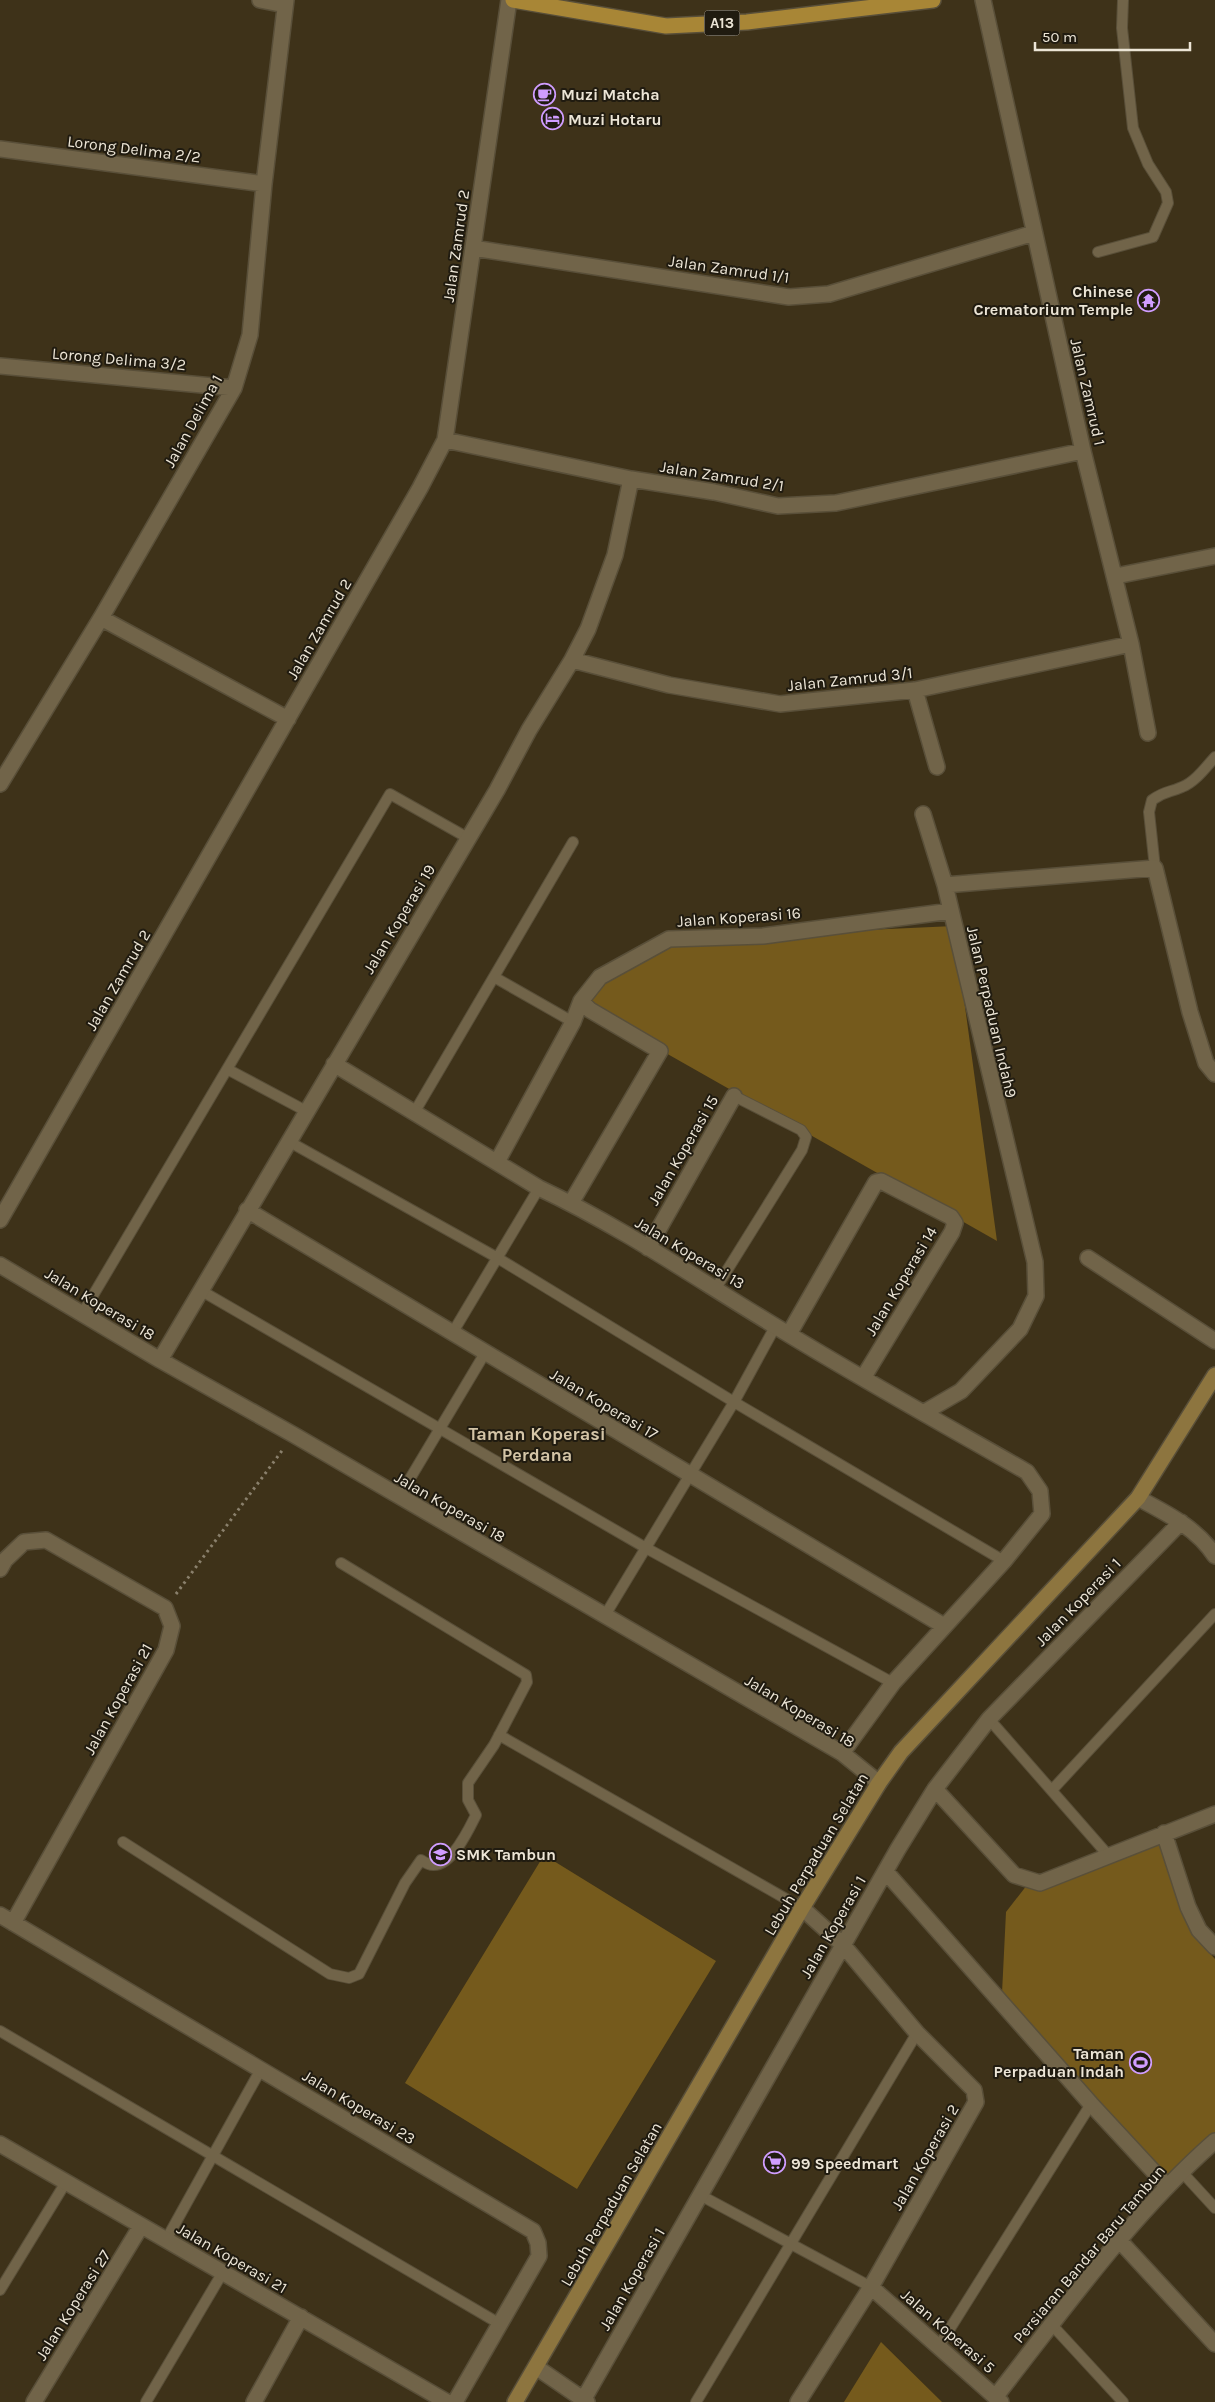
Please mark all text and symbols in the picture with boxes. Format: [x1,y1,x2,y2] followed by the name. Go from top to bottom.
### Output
[704,10,740,36] road number: A13
[1035,20,1190,52] scale bar
[1042,28,1077,46] text: 50 m
[533,82,557,106] cafe icon: Muzi Matcha
[561,85,660,104] place label: Muzi Matcha
[540,107,564,131] hotel icon: Muzi Hotaru
[568,110,662,129] place label: Muzi Hotaru
[66,131,202,167] street label: Lorong Delima 2/2
[439,189,473,303] street label: Jalan Zamrud 2
[668,251,790,287] street label: Jalan Zamrud 1/1
[973,282,1133,319] place label: Chinese Crematorium Temple
[1137,288,1161,312] temple icon: Chinese Crematorium Temple
[1066,337,1110,447] street label: Jalan Zamrud 1
[51,344,187,374] street label: Lorong Delima 3/2
[160,371,226,471] street label: Jalan Delima 1
[659,457,785,495] street label: Jalan Zamrud 2/1
[282,575,356,683] street label: Jalan Zamrud 2
[787,663,913,695] street label: Jalan Zamrud 3/1
[359,861,439,977] street label: Jalan Koperasi 19
[676,903,802,931] street label: Jalan Koperasi 16
[963,924,1021,1100] street label: Jalan Perpaduan Indah9
[81,926,155,1034] street label: Jalan Zamrud 2
[644,1092,722,1208] street label: Jalan Koperasi 15
[632,1213,748,1293] street label: Jalan Koperasi 13
[861,1223,941,1339] street label: Jalan Koperasi 14
[42,1264,158,1344] street label: Jalan Koperasi 18
[547,1364,662,1444] street label: Jalan Koperasi 17
[468,1423,606,1466] district label: Taman Koperasi Perdana
[391,1468,509,1546] street label: Jalan Koperasi 18
[1031,1554,1125,1650] street label: Jalan Koperasi 1
[80,1640,156,1758] street label: Jalan Koperasi 21
[742,1671,858,1751] street label: Jalan Koperasi 18
[760,1769,872,1939] street label: Lebuh Perpaduan Selatan
[428,1842,452,1866] school or university icon: SMK Tambun
[456,1845,556,1864] place label: SMK Tambun
[796,1872,870,1982] street label: Jalan Koperasi 1
[994,2044,1124,2081] place label: Taman Perpaduan Indah
[1128,2050,1152,2074] sports icon: Taman Perpaduan Indah
[299,2066,419,2148] street label: Jalan Koperasi 23
[887,2101,963,2213] street label: Jalan Koperasi 2
[556,2119,666,2289] street label: Lebuh Perpaduan Selatan
[763,2151,787,2175] supermarket icon: 99 Speedmart
[791,2154,898,2173] place label: 99 Speedmart
[1009,2161,1169,2347] street label: Persiaran Bandar Baru Tambun
[173,2219,291,2297] street label: Jalan Koperasi 21
[595,2224,669,2334] street label: Jalan Koperasi 1
[31,2246,115,2364] street label: Jalan Koperasi 27
[897,2285,999,2377] street label: Jalan Koperasi 5

